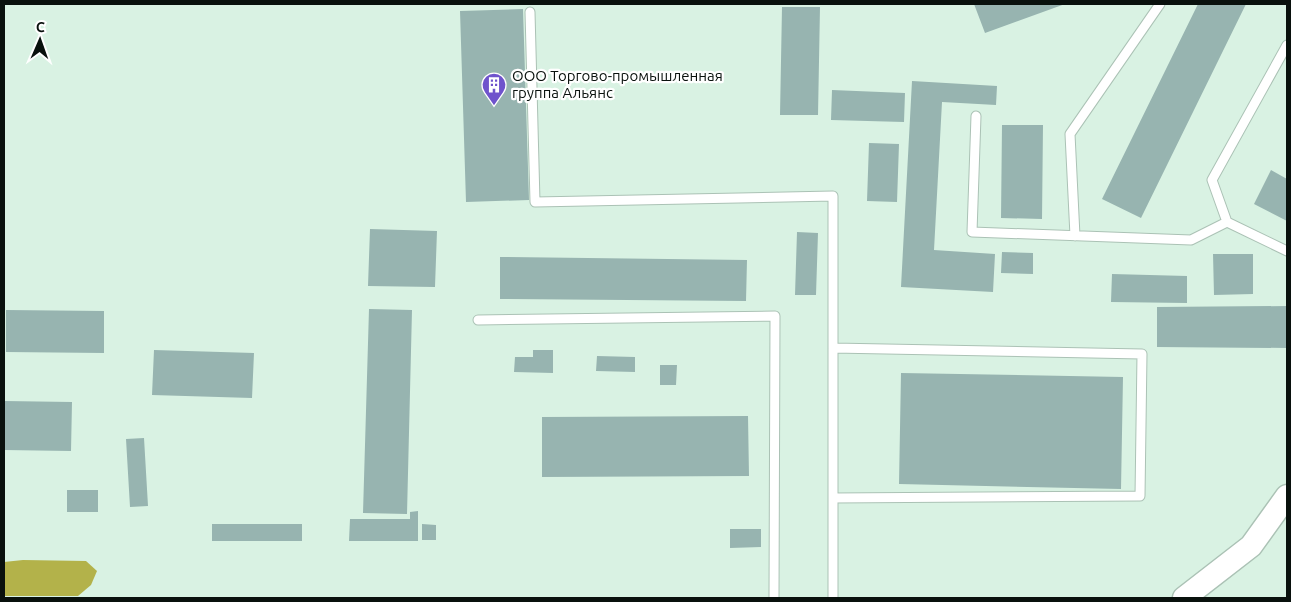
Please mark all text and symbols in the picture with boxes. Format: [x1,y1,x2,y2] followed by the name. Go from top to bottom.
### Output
[15,15,65,65] north arrow
[36,19,45,35] text: С
[512,67,723,101] place label: ООО Торгово-промышленная группа Альянс
[481,72,507,106] building icon: ООО Торгово-промышленная группа Альянс

